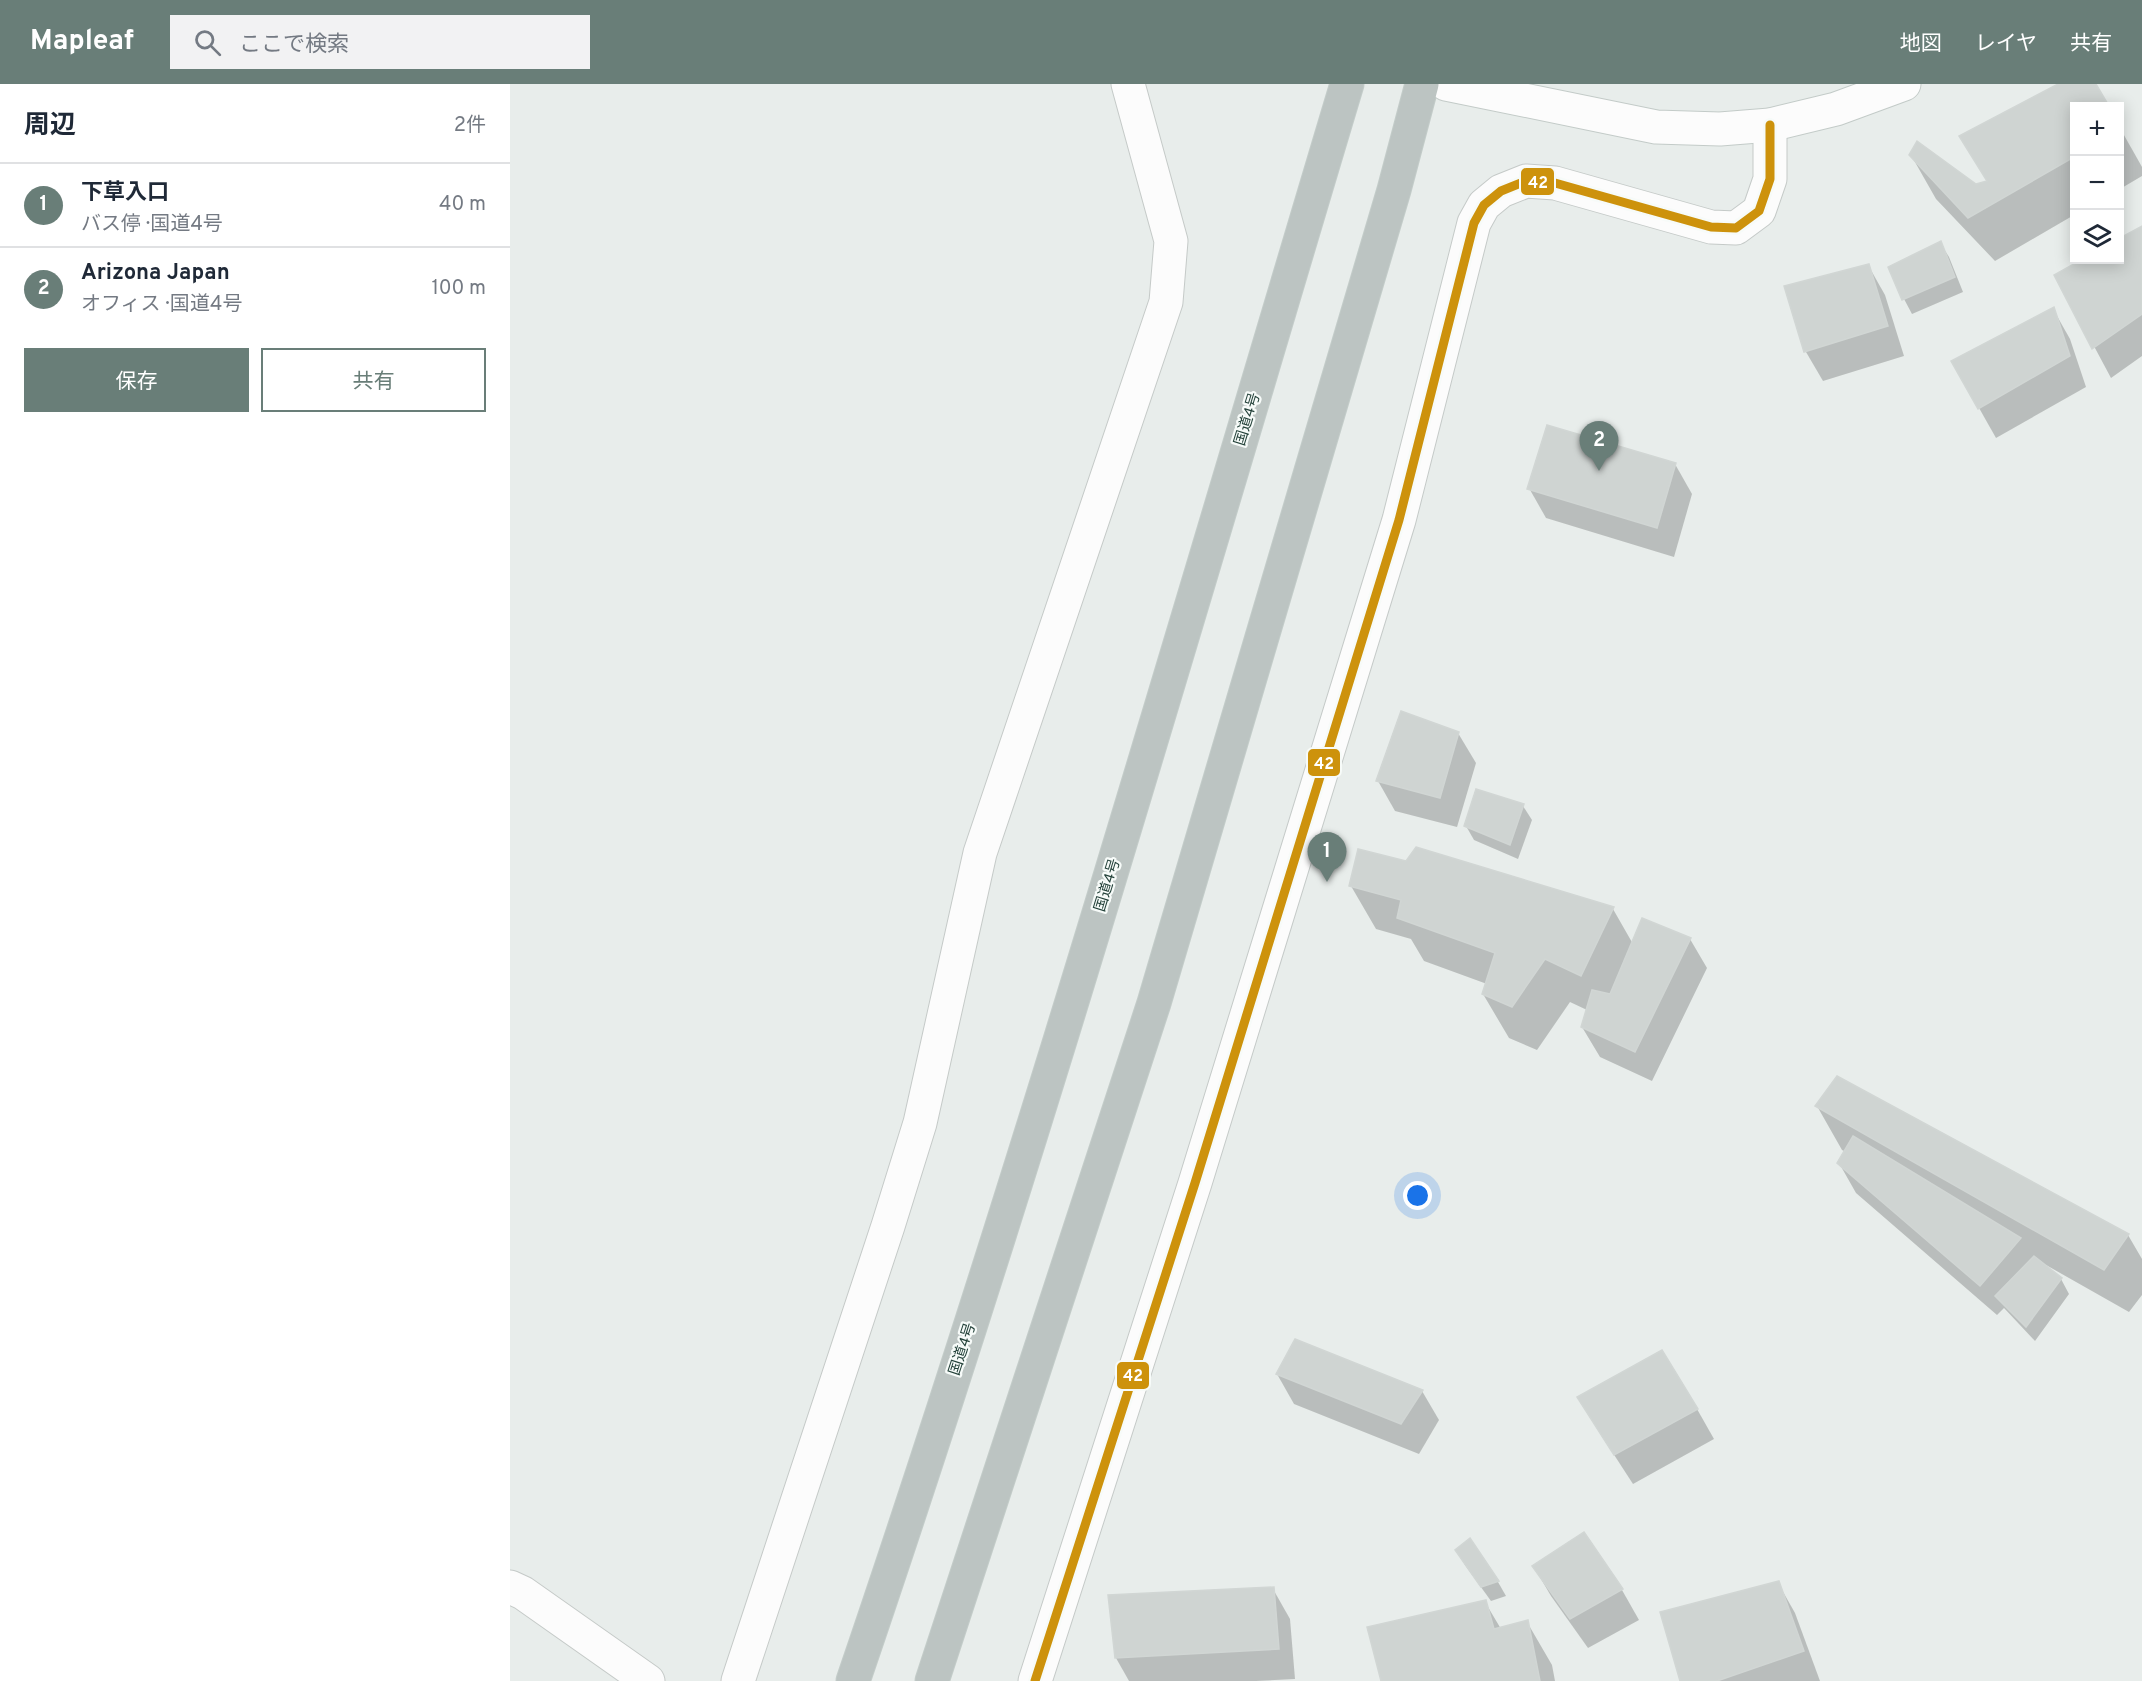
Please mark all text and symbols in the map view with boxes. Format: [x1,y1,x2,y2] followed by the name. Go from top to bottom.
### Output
[170,15,590,69] search box
[30,24,134,60] text: Mapleaf
[191,26,224,59] icon: search
[1900,31,1942,58] text: 地図
[1975,31,2037,58] text: レイヤ
[2070,31,2112,58] text: 共有
[239,32,349,59] text: ここで検索
[2070,102,2124,264] map controls
[2070,102,2124,156] button: +
[24,110,76,143] text: 周辺
[454,113,486,139] text: 2件
[2070,156,2124,210] button: −
[1520,167,1555,196] line badge: 42
[1528,174,1548,194] text: 42
[81,180,169,207] text: 下草入口
[40,192,48,218] text: 1
[439,192,486,218] text: 40 m
[2070,210,2124,264] button: layers
[81,212,223,238] text: バス停 · 国道4号
[81,260,230,287] text: Arizona Japan
[37,276,50,302] text: 2
[431,276,486,302] text: 100 m
[81,292,242,318] text: オフィス · 国道4号
[24,348,249,412] button: 保存
[261,348,486,412] button: 共有
[1231,391,1265,448] street label: 国道4号
[1580,422,1618,471] pin: 2
[1307,748,1341,777] line badge: 42
[1314,755,1334,775] text: 42
[1308,832,1346,882] pin: 1
[1091,857,1125,914] street label: 国道4号
[1403,1181,1432,1210] your location
[946,1321,981,1378] street label: 国道4号
[1116,1361,1150,1390] line badge: 42
[1123,1367,1143,1387] text: 42

